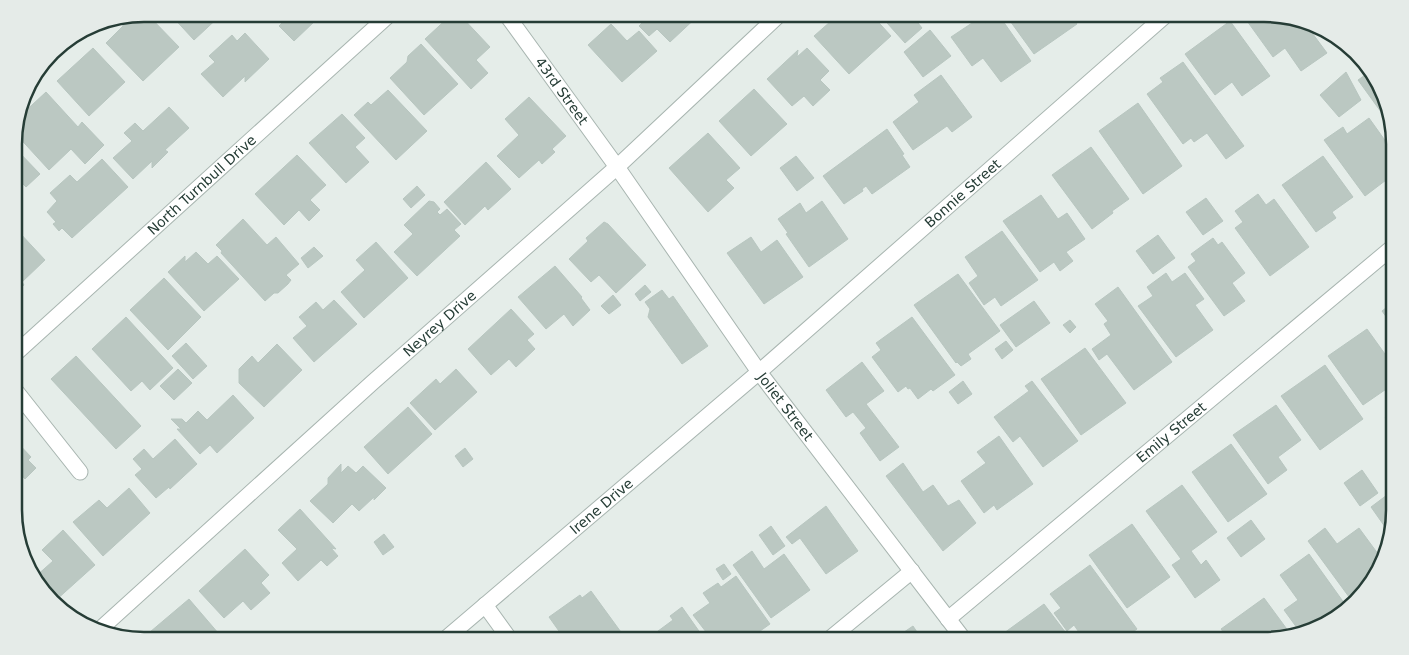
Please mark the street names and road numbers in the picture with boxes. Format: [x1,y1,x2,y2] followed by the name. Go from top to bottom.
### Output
[532,54,592,128] street label: 43rd Street
[144,132,259,238] street label: North Turnbull Drive
[922,155,1004,231] street label: Bonnie Street
[400,287,479,360] street label: Neyrey Drive
[754,369,817,444] street label: Joliet Street
[1133,398,1210,466] street label: Emily Street
[567,475,636,537] street label: Irene Drive

